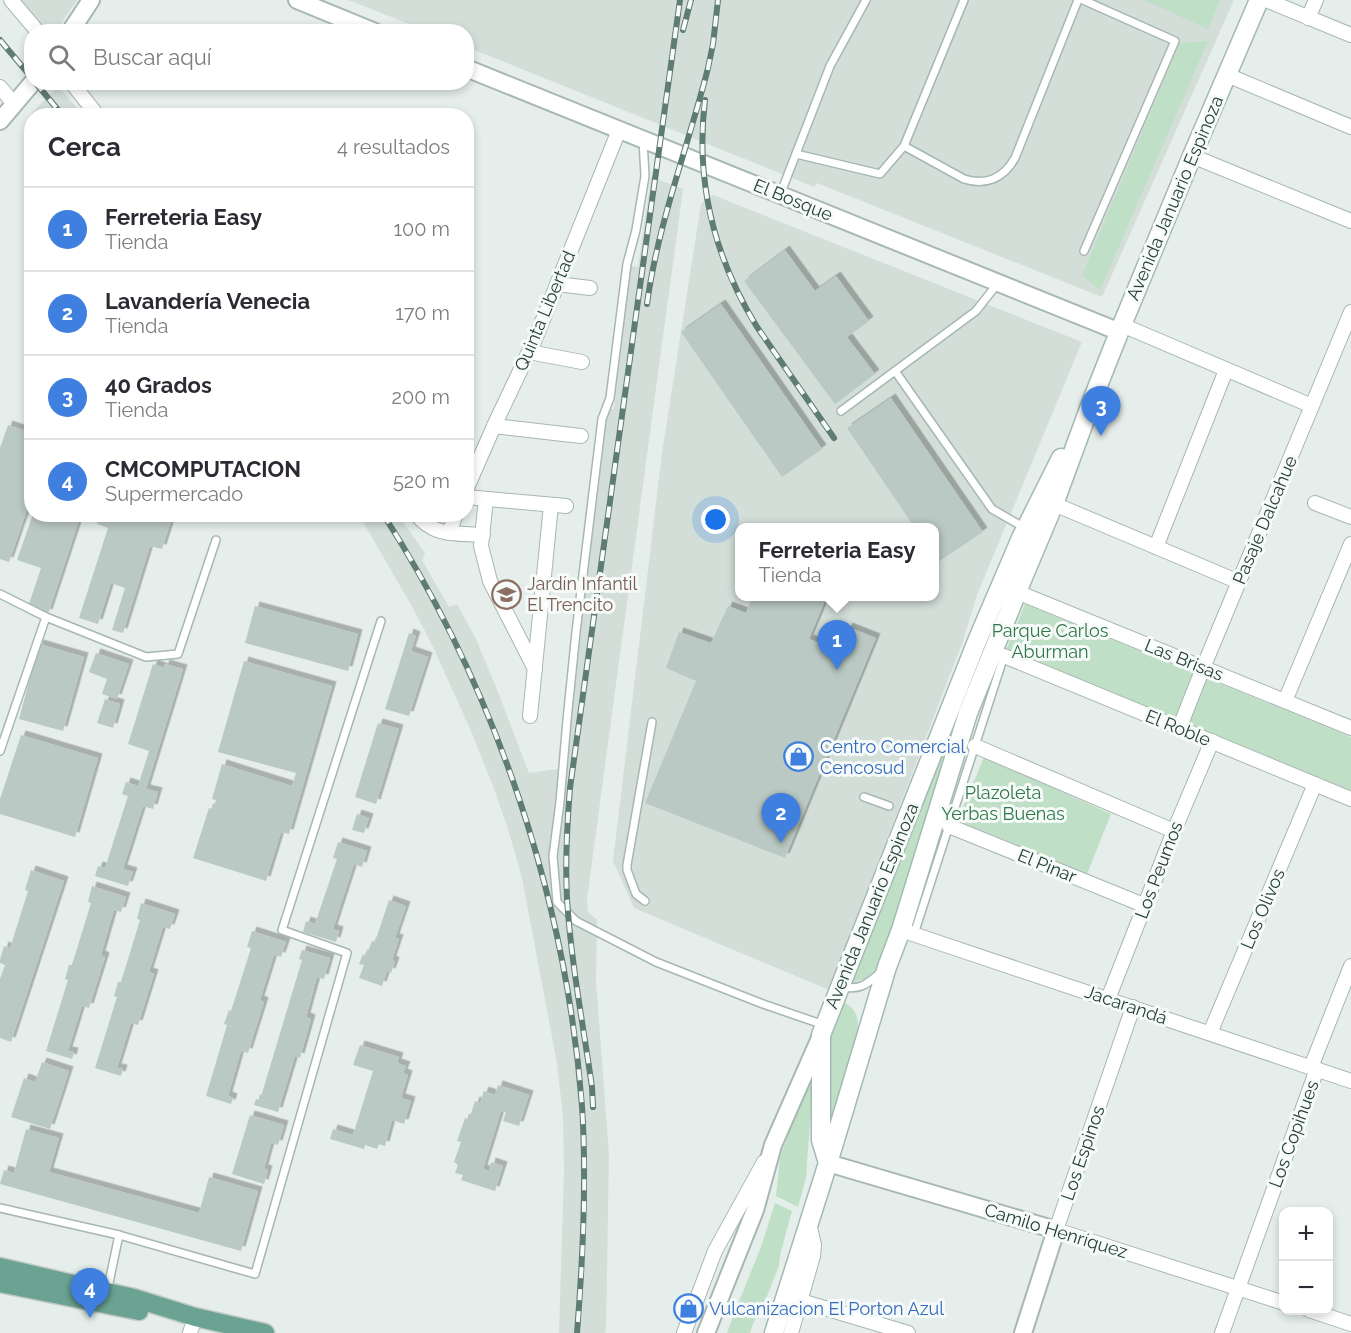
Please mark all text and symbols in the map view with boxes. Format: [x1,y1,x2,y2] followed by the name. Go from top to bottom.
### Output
[24,24,474,90] search box
[45,41,78,74] icon: search
[93,44,212,70] text: Buscar aquí
[1122,92,1227,303] street label: Avenida Januario Espinoza
[48,132,121,162] text: Cerca
[337,135,450,159] text: 4 resultados
[750,174,836,225] street label: El Bosque
[105,204,262,230] text: Ferreteria Easy
[63,217,72,241] text: 1
[393,217,450,241] text: 100 m
[105,230,168,254] text: Tienda
[510,248,579,374] street label: Quinta Libertad
[105,288,310,314] text: Lavandería Venecia
[62,301,73,325] text: 2
[395,301,450,325] text: 170 m
[105,314,168,338] text: Tienda
[105,372,212,398] text: 40 Grados
[62,385,73,409] text: 3
[392,385,450,409] text: 200 m
[1082,386,1120,436] pin: 3
[105,398,168,422] text: Tienda
[1228,452,1301,587] street label: Pasaje Dalcahue
[105,456,301,482] text: CMCOMPUTACION
[62,469,73,493] text: 4
[393,469,450,493] text: 520 m
[105,482,243,506] text: Supermercado
[701,505,730,534] your location
[735,523,939,601] popup
[758,537,916,563] text: Ferreteria Easy
[758,563,822,587] text: Tienda
[527,573,638,615] place label: Jardín Infantil El Trencito
[490,578,522,610] school or university icon: Jardín Infantil El Trencito
[818,620,856,670] pin: 1
[992,620,1109,662] park label: Parque Carlos Aburman
[1142,634,1227,685] street label: Las Brisas
[1142,705,1214,750] street label: El Roble
[820,736,965,778] place label: Centro Comercial Cencosud
[783,741,815,773] shop icon: Centro Comercial Cencosud
[941,782,1065,824] park label: Plazoleta Yerbas Buenas
[762,794,800,843] pin: 2
[821,800,923,1012] street label: Avenida Januario Espinoza
[1130,818,1187,921] street label: Los Peumos
[1015,844,1080,887] street label: El Pinar
[1236,865,1289,952] street label: Los Olivos
[1082,981,1170,1028] street label: Jacarandá
[1264,1077,1323,1190] street label: Los Copihues
[1057,1102,1109,1203] street label: Los Espinos
[982,1199,1130,1262] street label: Camilo Henríquez
[1279,1207,1333,1315] map controls
[1279,1207,1333,1261] button: +
[1279,1261,1333,1315] button: −
[70,1268,110,1318] pin: 4
[672,1293,704,1325] shop icon: Vulcanizacion El Porton Azul
[709,1298,944,1319] place label: Vulcanizacion El Porton Azul

